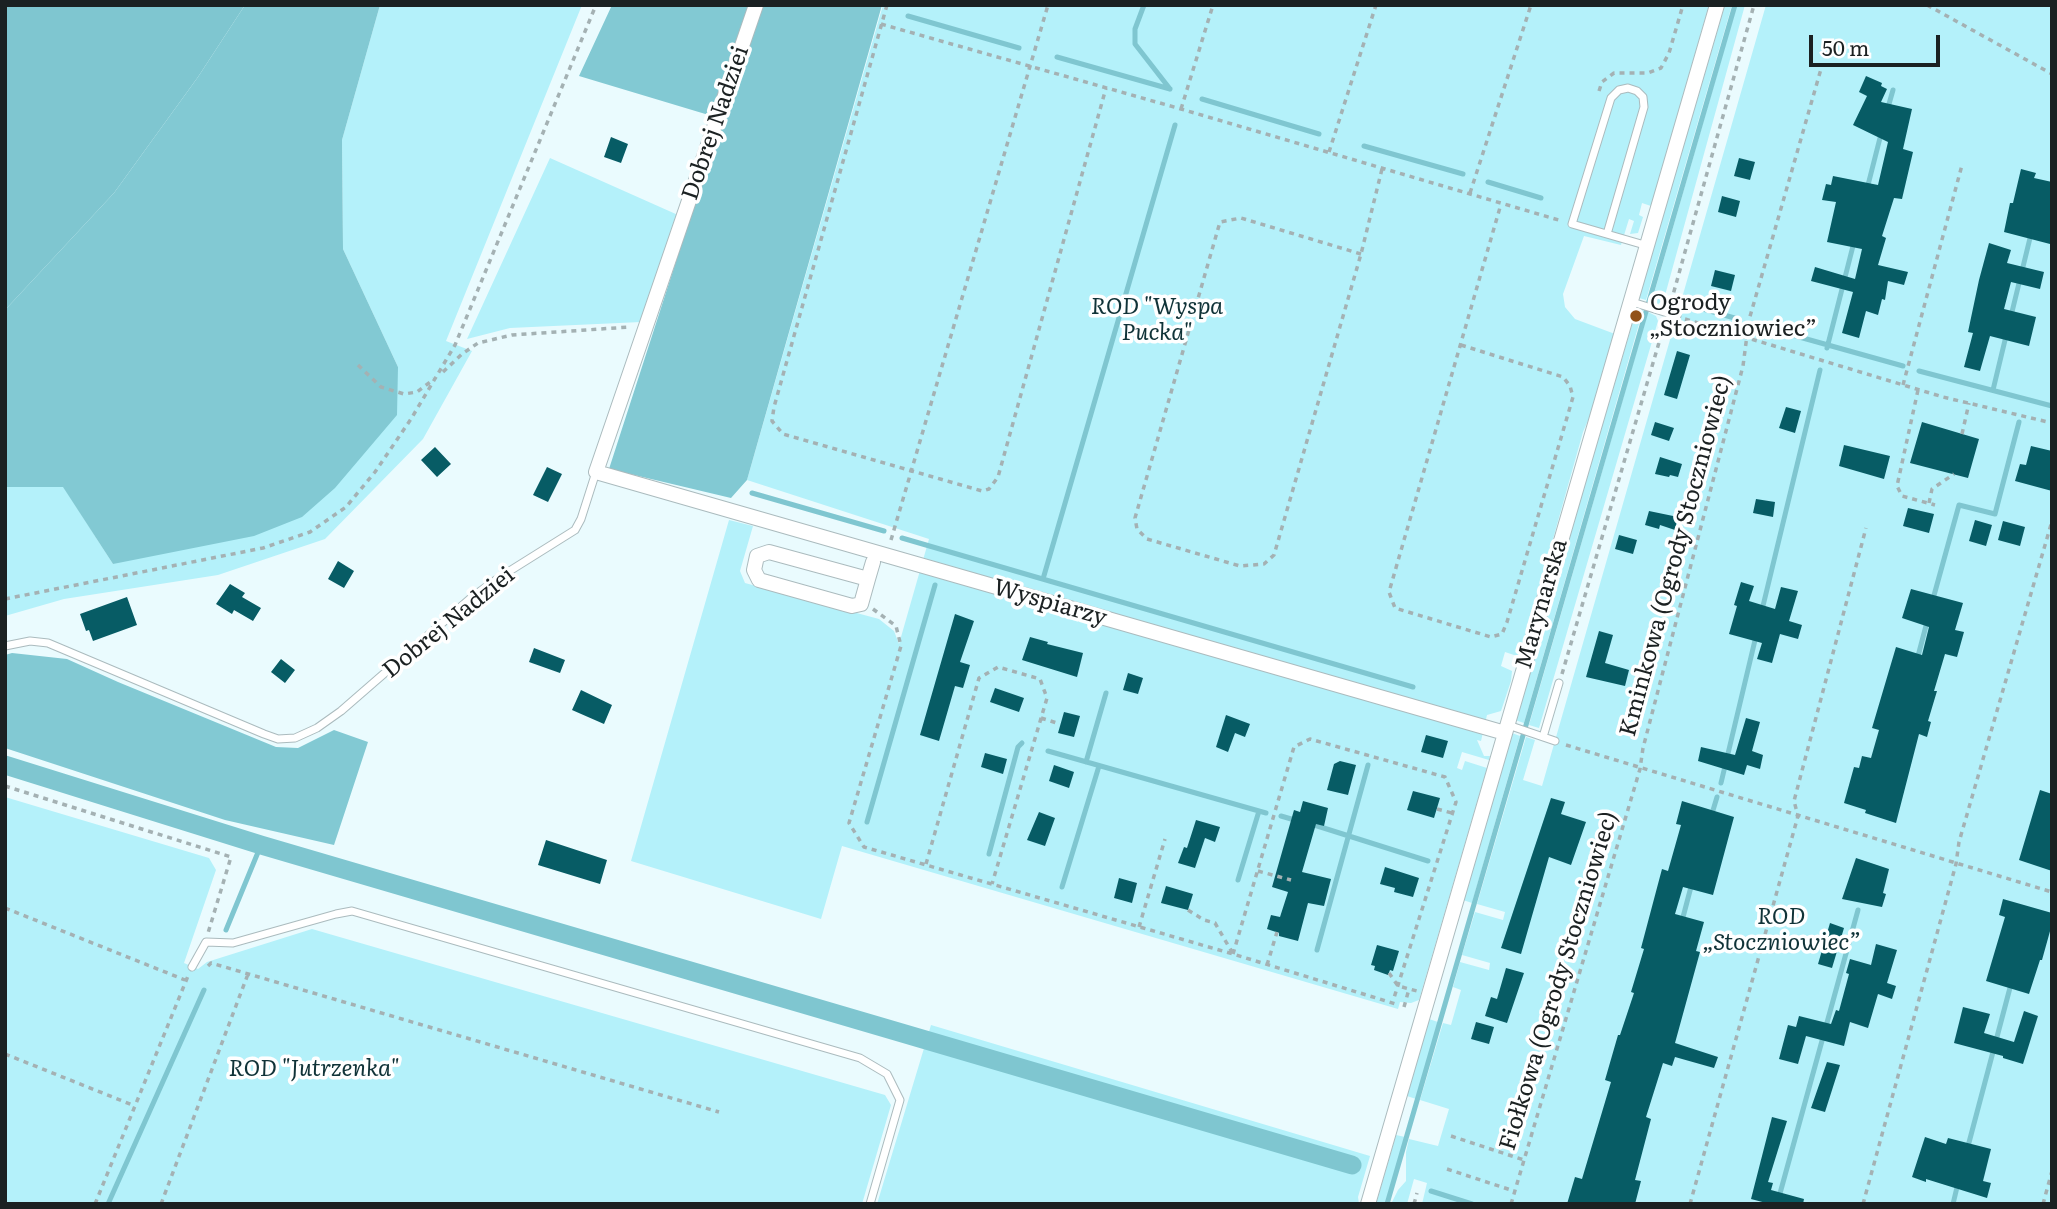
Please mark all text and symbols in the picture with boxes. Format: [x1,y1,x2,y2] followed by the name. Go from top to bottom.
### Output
[1812,21,1943,65] scale bar
[1822,31,1869,62] text: 50 m
[677,42,755,204] street label: Dobrej Nadziei
[1650,289,1817,343] place label: Ogrody „Stoczniowiec”
[1091,293,1223,347] park label: ROD "Wyspa Pucka"
[1628,308,1644,324] marker: Ogrody „Stoczniowiec”
[1614,372,1738,740] street label: Kminkowa (Ogrody Stoczniowiec)
[1510,536,1574,672] street label: Marynarska
[378,562,520,684] street label: Dobrej Nadziei
[990,574,1110,632] street label: Wyspiarzy
[1494,808,1624,1154] street label: Fiołkowa (Ogrody Stoczniowiec)
[1702,903,1860,957] park label: ROD „Stoczniowiec”
[229,1055,399,1083] park label: ROD "Jutrzenka"

